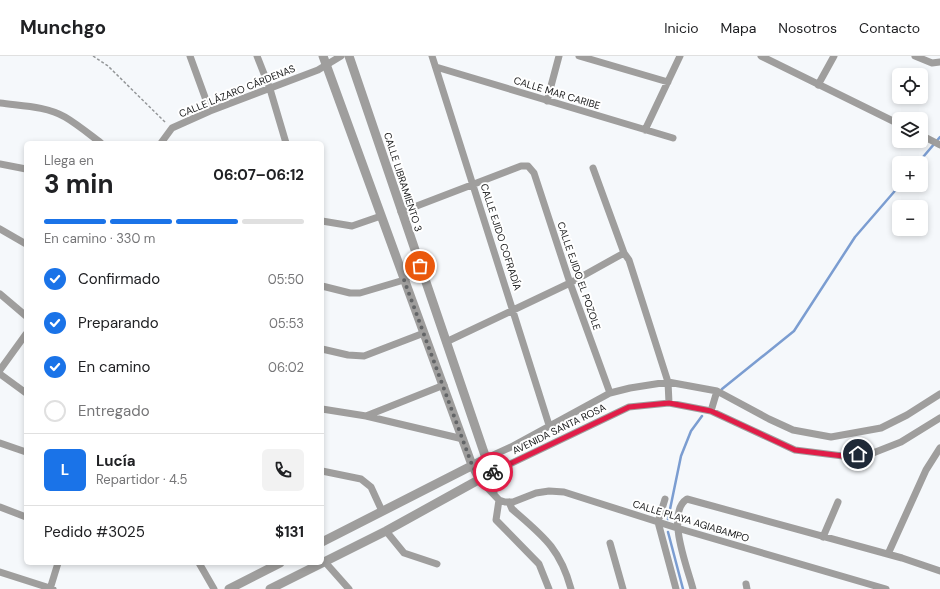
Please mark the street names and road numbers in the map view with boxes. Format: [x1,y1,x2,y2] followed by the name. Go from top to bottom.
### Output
[177,62,297,120] street label: CALLE LÁZARO CÁRDENAS
[512,74,602,112] street label: CALLE MAR CARIBE
[381,131,425,233] street label: CALLE LIBRAMIENTO 3
[478,182,525,292] street label: CALLE EJIDO COFRADÍA
[554,220,604,332] street label: CALLE EJIDO EL POZOLE
[510,401,608,457] street label: AVENIDA SANTA ROSA
[631,497,751,545] street label: CALLE PLAYA AGIABAMPO

